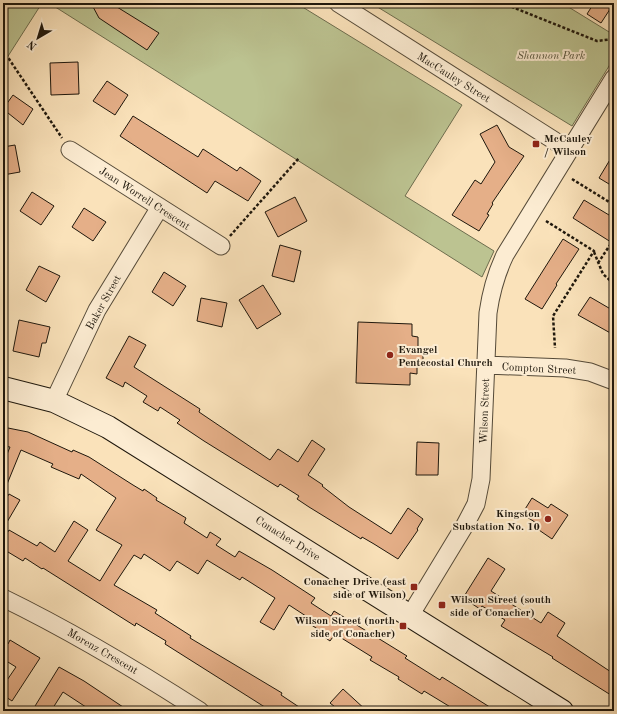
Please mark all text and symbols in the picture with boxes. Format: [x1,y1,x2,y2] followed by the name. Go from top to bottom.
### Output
[18,18,58,58] north arrow
[26,37,39,52] text: N
[415,51,492,105] street label: MacCauley Street
[517,51,586,62] park label: Shannon Park
[544,134,592,158] place label: McCauley / Wilson
[531,139,541,149] marker: McCauley / Wilson
[97,166,192,233] street label: Jean Worrell Crescent
[85,273,124,332] street label: Baker Street
[398,345,493,369] place label: Evangel Pentecostal Church
[385,350,395,360] marker: Evangel Pentecostal Church
[501,362,577,377] street label: Compton Street
[479,378,492,444] street label: Wilson Street
[452,509,540,533] place label: Kingston Substation No. 10
[543,514,553,524] marker: Kingston Substation No. 10
[253,515,322,564] street label: Conacher Drive
[303,577,406,601] place label: Conacher Drive (east side of Wilson)
[409,582,419,592] marker: Conacher Drive (east side of Wilson)
[450,595,551,619] place label: Wilson Street (south side of Conacher)
[437,600,447,610] marker: Wilson Street (south side of Conacher)
[294,616,395,640] place label: Wilson Street (north side of Conacher)
[398,621,408,631] marker: Wilson Street (north side of Conacher)
[65,628,140,677] street label: Morenz Crescent

